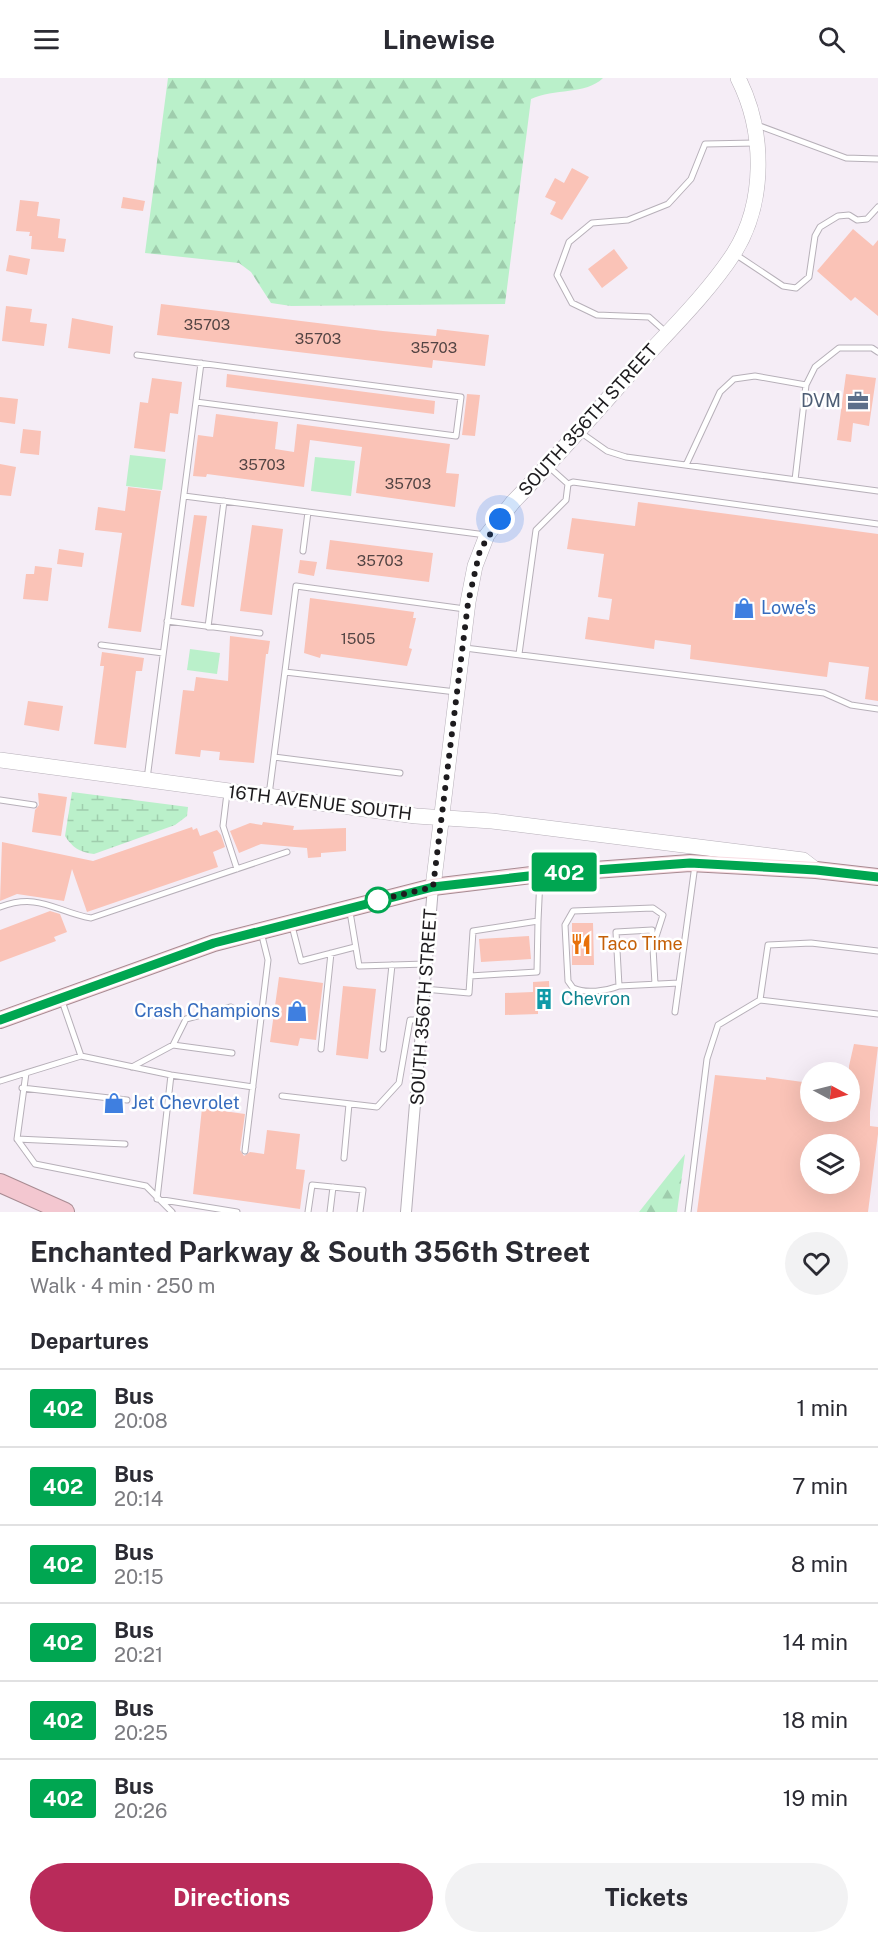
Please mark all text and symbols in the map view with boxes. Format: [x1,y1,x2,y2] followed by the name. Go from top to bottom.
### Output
[30,23,63,56] icon: menu
[383,23,495,55] text: Linewise
[815,23,848,56] icon: search
[184,316,230,333] house number: 35703
[295,330,341,347] house number: 35703
[411,339,457,356] house number: 35703
[514,339,662,500] street label: SOUTH 356TH STREET
[846,389,870,413] office icon: DVM
[801,390,841,411] place label: DVM
[239,456,285,473] house number: 35703
[385,475,431,492] house number: 35703
[485,504,515,534] your location
[357,552,403,569] house number: 35703
[732,596,756,620] shop icon: Lowe's
[761,597,816,618] place label: Lowe's
[341,630,375,647] house number: 1505
[227,781,413,824] street label: 16TH AVENUE SOUTH
[530,852,598,892] line badge: 402
[544,860,584,885] text: 402
[365,887,391,913] unlabelled marker
[406,908,441,1106] street label: SOUTH 356TH STREET
[569,932,593,956] restaurant icon: Taco Time
[598,933,683,954] place label: Taco Time
[532,987,556,1011] building icon: Chevron
[561,988,630,1009] place label: Chevron
[285,999,309,1023] shop icon: Crash Champions
[134,1000,280,1021] place label: Crash Champions
[800,1062,860,1122] north arrow
[800,1062,860,1194] map controls
[102,1091,126,1115] shop icon: Jet Chevrolet
[131,1092,240,1113] place label: Jet Chevrolet
[800,1134,860,1194] button: layers
[785,1232,848,1295] button: heart
[30,1235,590,1268] text: Enchanted Parkway & South 356th Street
[30,1274,215,1298] text: Walk · 4 min · 250 m
[30,1328,149,1354] text: Departures
[114,1383,154,1409] text: Bus
[796,1395,848,1421] text: 1 min
[43,1396,83,1421] text: 402
[114,1409,168,1433] text: 20:08
[114,1461,154,1487] text: Bus
[792,1473,848,1499] text: 7 min
[43,1474,83,1499] text: 402
[114,1487,163,1511] text: 20:14
[114,1539,154,1565] text: Bus
[791,1551,848,1577] text: 8 min
[43,1552,83,1577] text: 402
[114,1565,164,1589] text: 20:15
[114,1617,154,1643] text: Bus
[783,1629,848,1655] text: 14 min
[43,1630,83,1655] text: 402
[114,1643,163,1667] text: 20:21
[114,1695,154,1721] text: Bus
[782,1707,848,1733] text: 18 min
[43,1708,83,1733] text: 402
[114,1721,168,1745] text: 20:25
[114,1773,154,1799] text: Bus
[783,1785,848,1811] text: 19 min
[43,1786,83,1811] text: 402
[114,1799,167,1823] text: 20:26
[30,1863,433,1932] button: Directions
[445,1863,848,1932] button: Tickets

